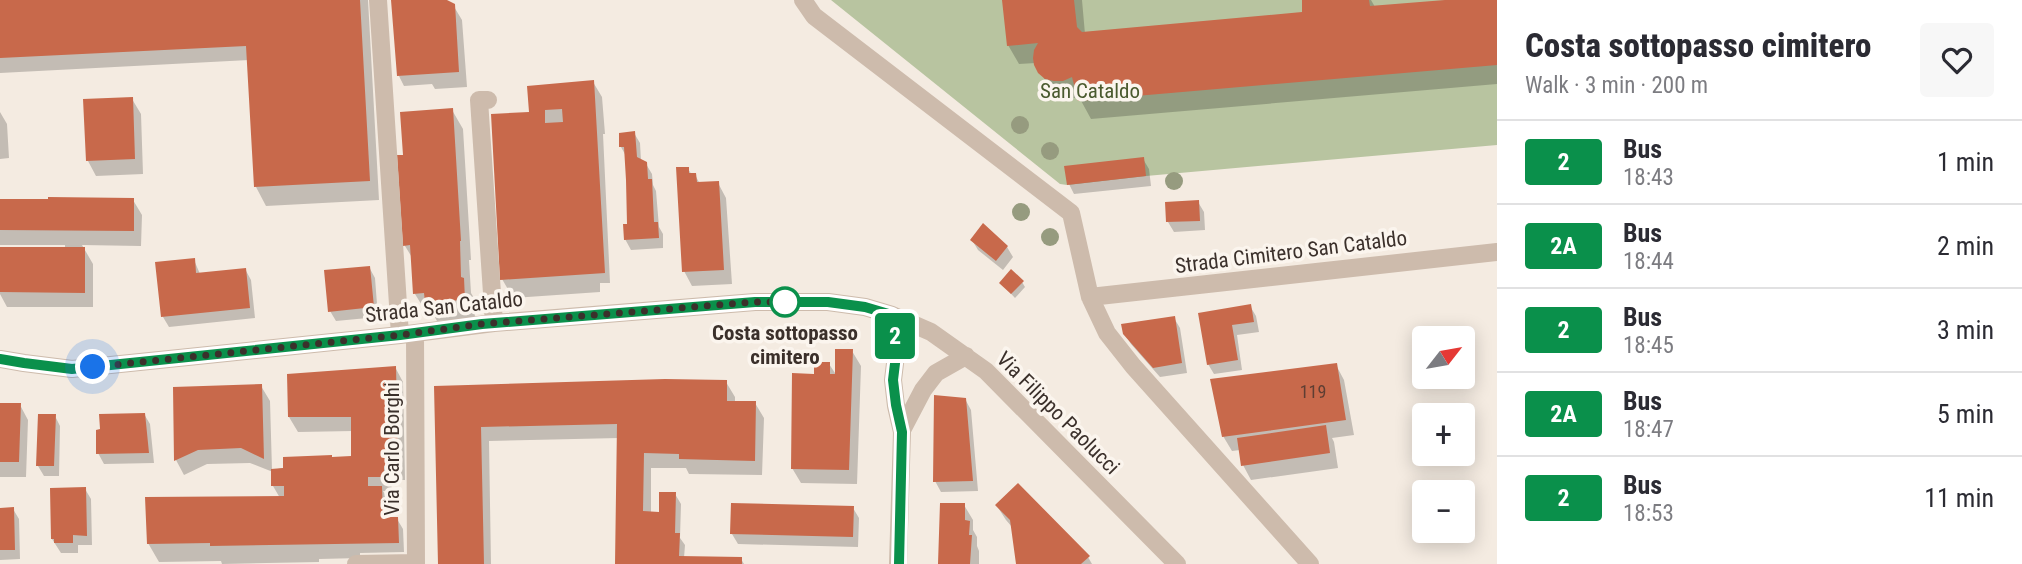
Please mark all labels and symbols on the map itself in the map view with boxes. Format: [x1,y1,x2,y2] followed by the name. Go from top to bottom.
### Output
[1040,79,1140,103] park label: San Cataldo
[1174,226,1408,278] street label: Strada Cimitero San Cataldo
[364,287,524,327] street label: Strada San Cataldo
[770,287,800,317] marker: Costa sottopasso cimitero
[872,313,918,359] line badge: 2
[712,321,858,369] place label: Costa sottopasso cimitero
[1412,326,1475,388] north arrow
[992,347,1124,479] street label: Via Filippo Paolucci
[75,349,110,384] your location
[1300,381,1326,402] house number: 119
[380,382,404,516] street label: Via Carlo Borghi

